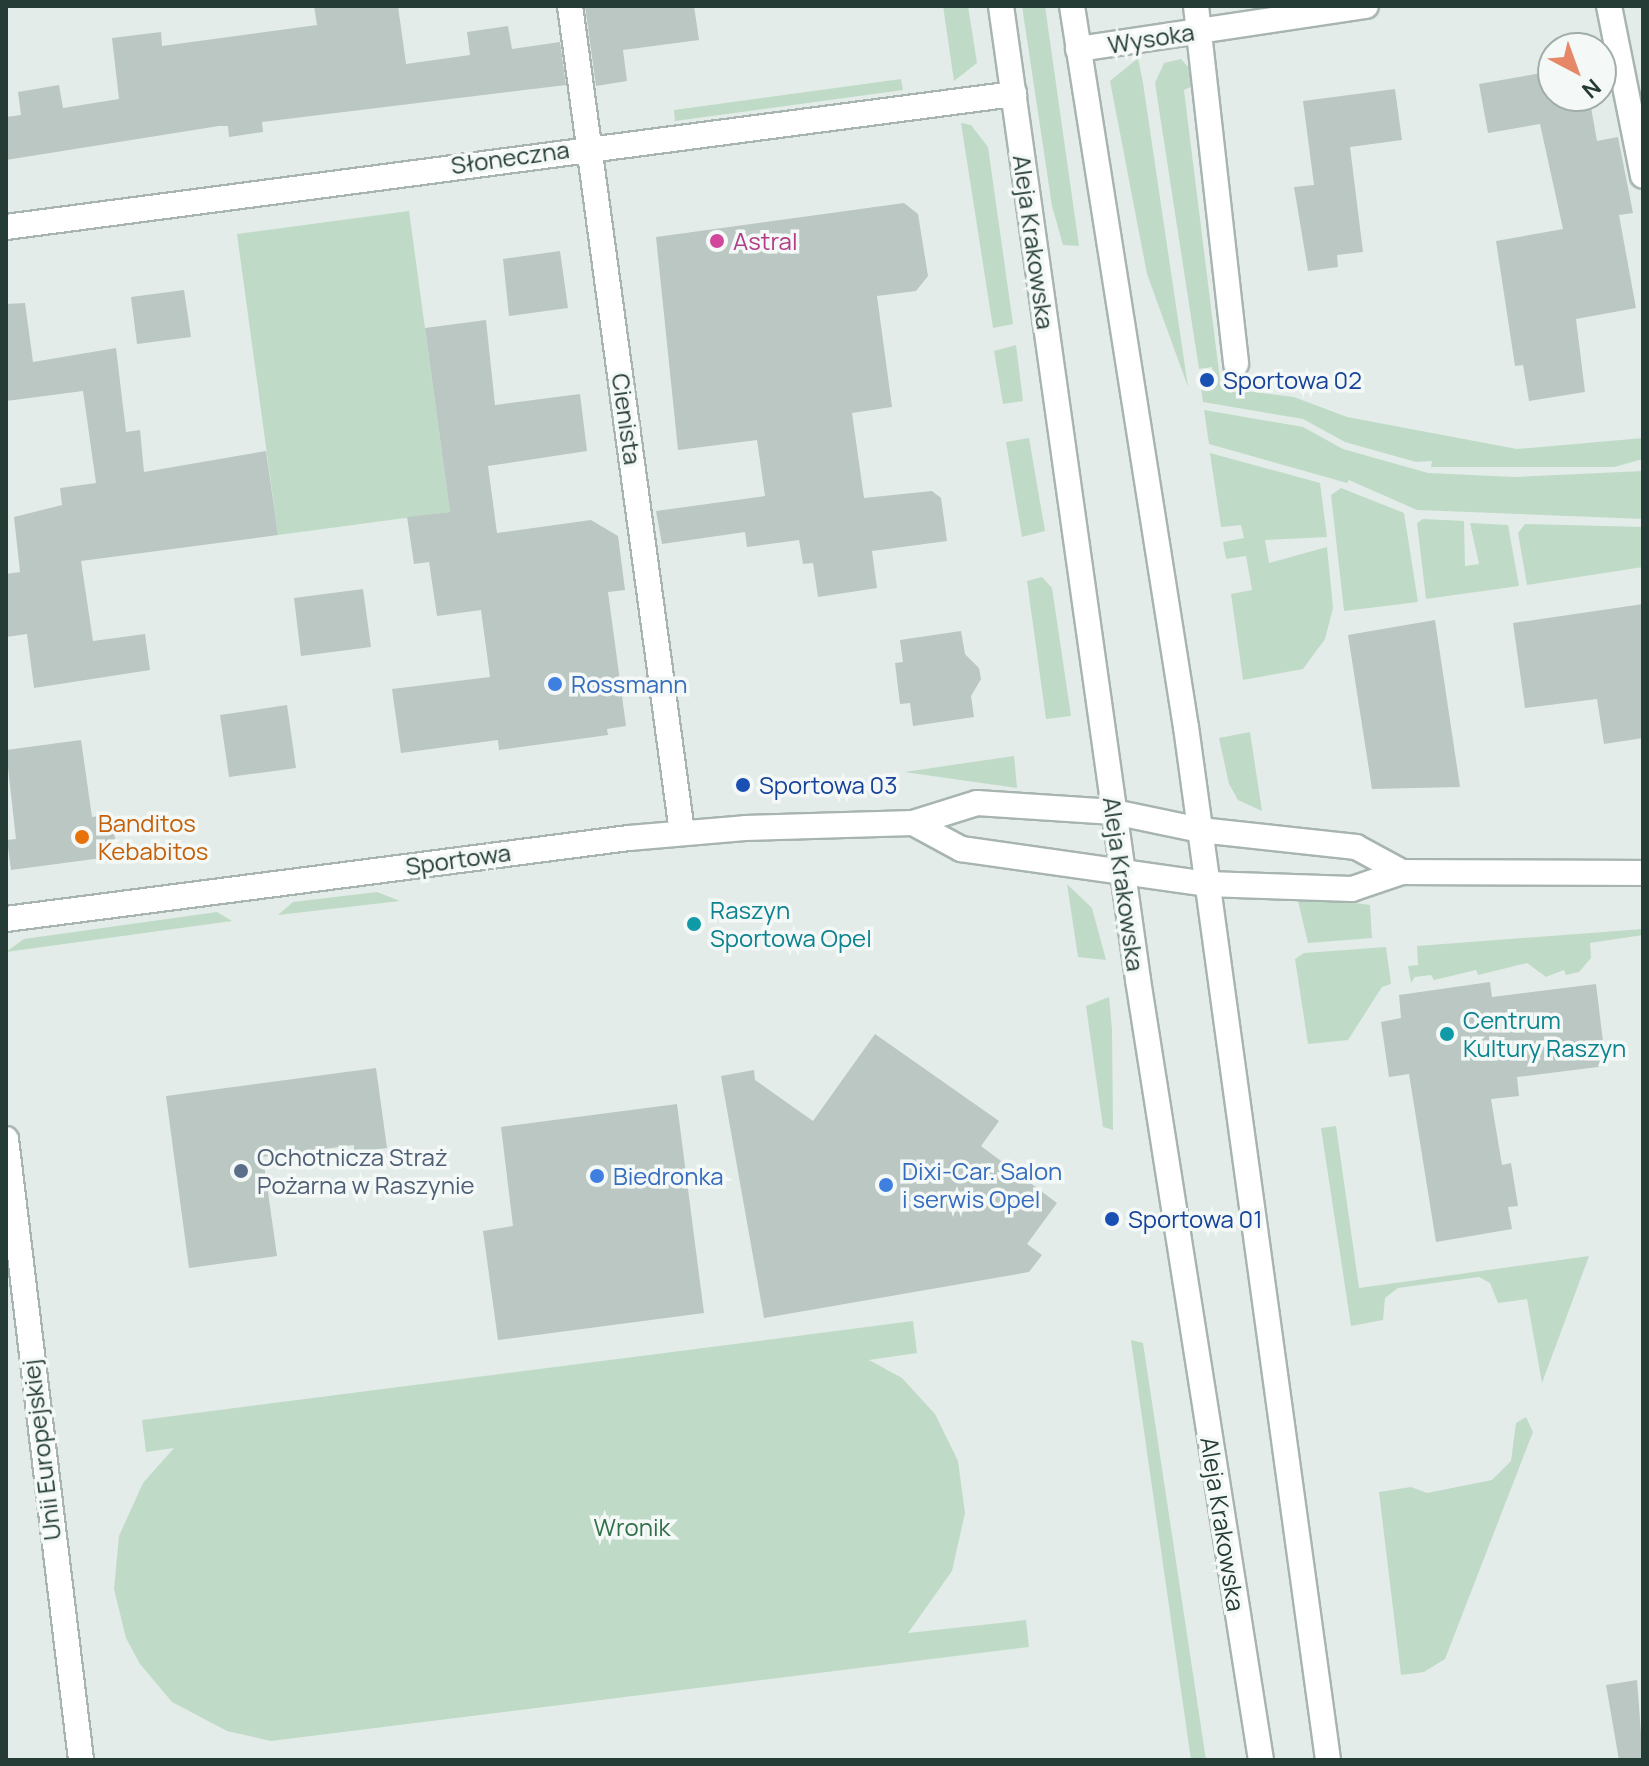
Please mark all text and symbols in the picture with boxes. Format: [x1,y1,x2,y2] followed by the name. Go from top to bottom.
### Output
[1106,17,1196,59] street label: Wysoka
[1537,32,1617,112] north arrow
[1576,72,1607,105] text: N
[449,134,571,180] street label: Słoneczna
[1008,153,1060,331] street label: Aleja Krakowska
[733,227,798,255] place label: Astral
[708,232,726,250] marker: Astral
[1223,366,1362,394] place label: Sportowa 02
[1198,371,1216,389] marker: Sportowa 02
[606,372,648,466] street label: Cienista
[571,670,688,698] place label: Rossmann
[546,675,564,693] marker: Rossmann
[759,771,897,799] place label: Sportowa 03
[734,776,752,794] marker: Sportowa 03
[1098,795,1150,973] street label: Aleja Krakowska
[98,809,208,865] place label: Banditos Kebabitos
[73,828,91,846] marker: Banditos Kebabitos
[404,837,512,881] street label: Sportowa
[710,896,872,952] place label: Raszyn Sportowa Opel
[685,915,703,933] marker: Raszyn Sportowa Opel
[1463,1006,1626,1062] place label: Centrum Kultury Raszyn
[1438,1025,1456,1043] marker: Centrum Kultury Raszyn
[257,1143,475,1199] place label: Ochotnicza Straż Pożarna w Raszynie
[902,1157,1062,1213] place label: Dixi-Car. Salon i serwis Opel
[232,1162,250,1180] marker: Ochotnicza Straż Pożarna w Raszynie
[613,1162,724,1190] place label: Biedronka
[588,1167,606,1185] marker: Biedronka
[877,1176,895,1194] marker: Dixi-Car. Salon i serwis Opel
[1128,1205,1263,1233] place label: Sportowa 01
[1103,1210,1121,1228] marker: Sportowa 01
[16,1358,66,1542] street label: Unii Europejskiej
[1195,1435,1251,1613] street label: Aleja Krakowska
[594,1513,670,1541] park label: Wronik

